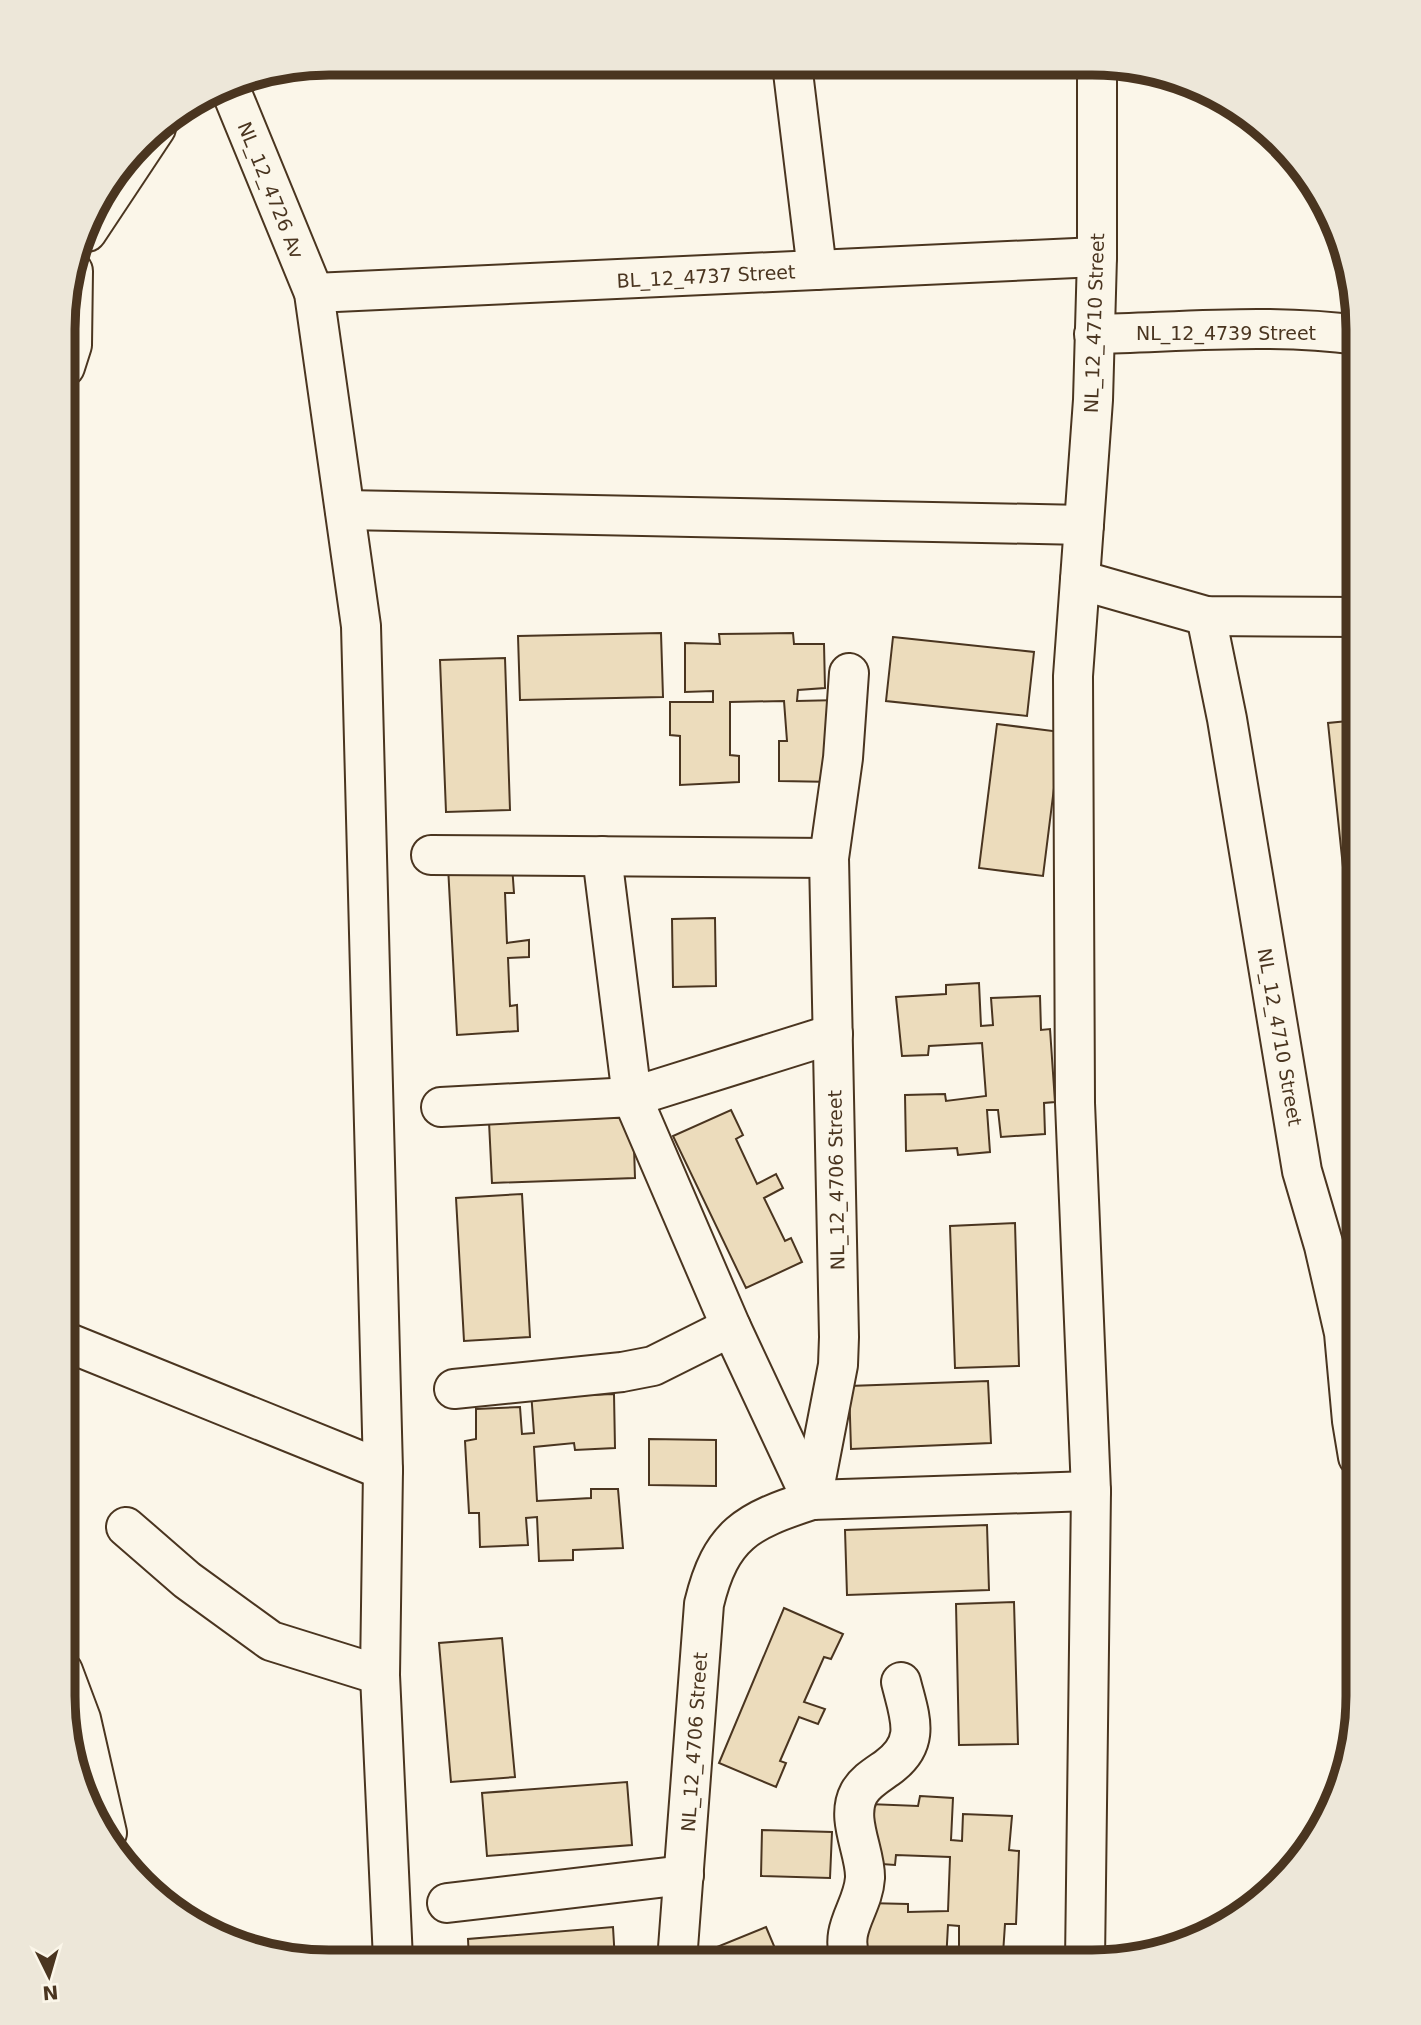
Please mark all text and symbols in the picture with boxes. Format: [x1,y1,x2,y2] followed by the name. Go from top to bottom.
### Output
[233,118,308,262] street label: NL_12_4726 Av
[1080,233,1109,413] street label: NL_12_4710 Street
[616,260,796,293] street label: BL_12_4737 Street
[1136,322,1316,345] street label: NL_12_4739 Street
[1253,946,1306,1128] street label: NL_12_4710 Street
[823,1090,850,1270] street label: NL_12_4706 Street
[677,1651,712,1833] street label: NL_12_4706 Street
[14,1941,84,2011] north arrow
[42,1981,59,2005] text: N

